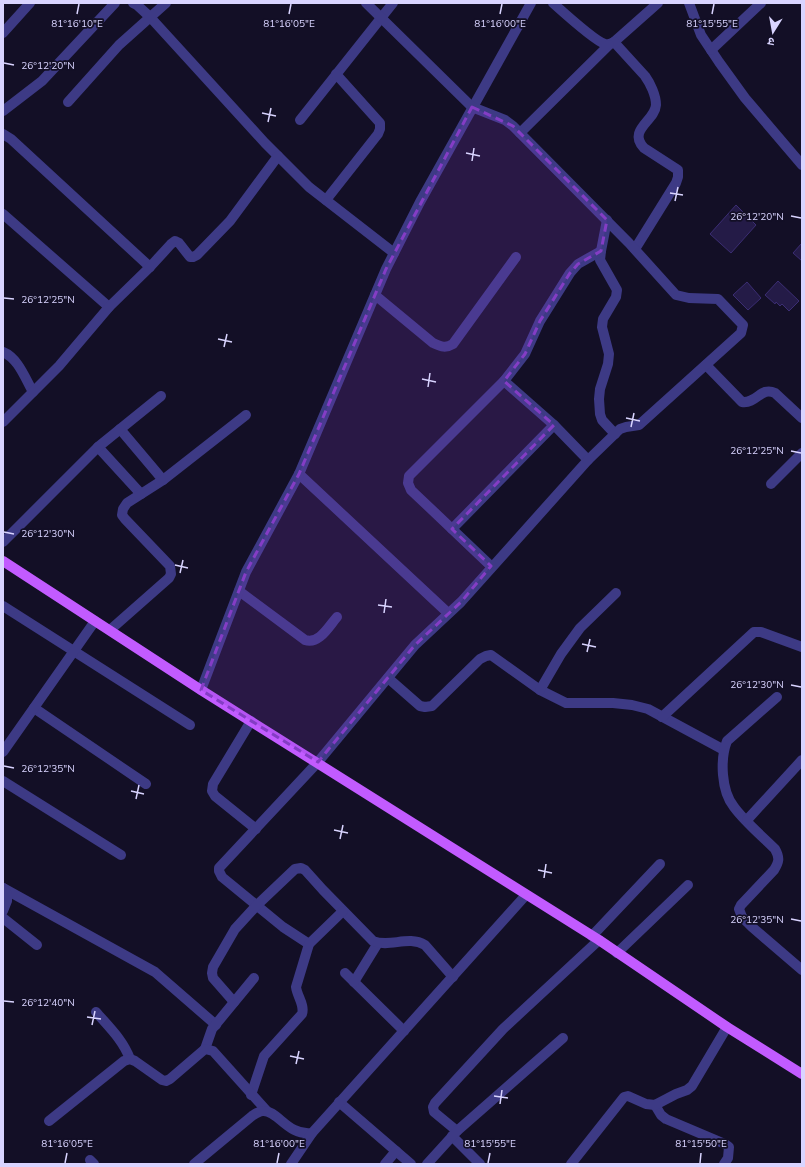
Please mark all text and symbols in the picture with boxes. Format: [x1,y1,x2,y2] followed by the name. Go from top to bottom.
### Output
[753,12,793,52] north arrow
[51,17,103,30] text: 81°16'10"E
[263,17,315,30] text: 81°16'05"E
[474,17,526,30] text: 81°16'00"E
[686,17,738,30] text: 81°15'55"E
[766,34,776,49] text: उ
[21,59,75,72] text: 26°12'20"N
[730,210,784,223] text: 26°12'20"N
[21,293,75,306] text: 26°12'25"N
[730,444,784,457] text: 26°12'25"N
[21,527,75,540] text: 26°12'30"N
[730,678,784,691] text: 26°12'30"N
[21,762,75,775] text: 26°12'35"N
[730,913,784,926] text: 26°12'35"N
[21,996,75,1009] text: 26°12'40"N
[41,1137,93,1150] text: 81°16'05"E
[253,1137,305,1150] text: 81°16'00"E
[464,1137,516,1150] text: 81°15'55"E
[675,1137,727,1150] text: 81°15'50"E

